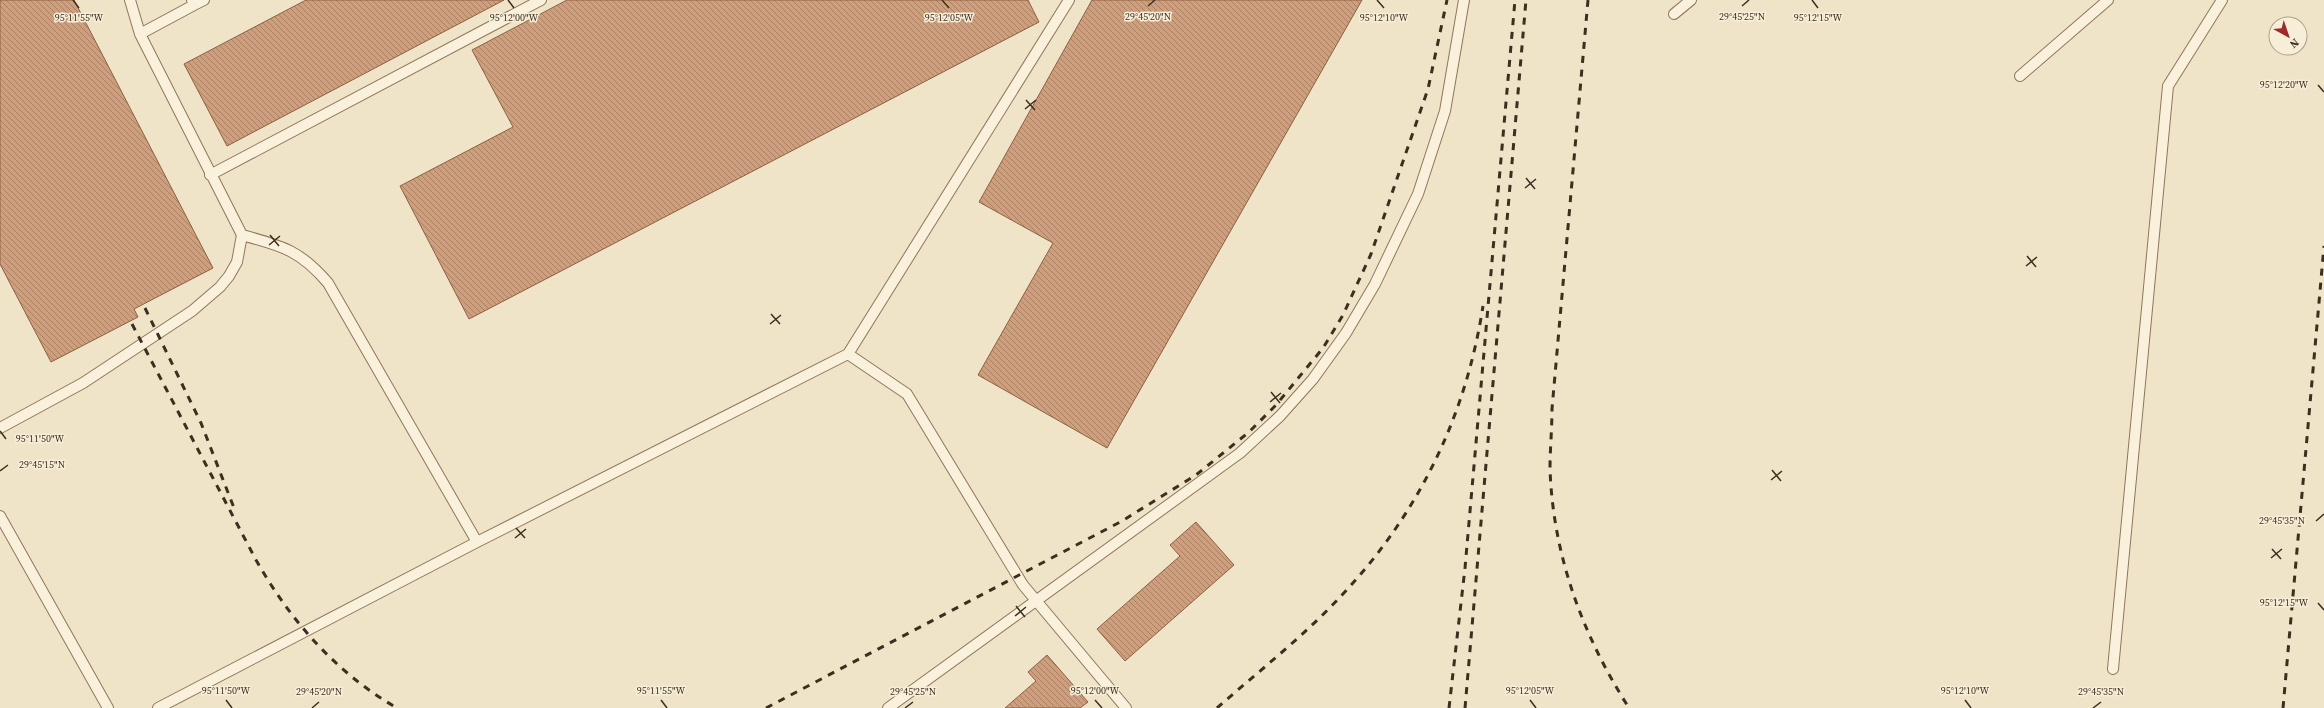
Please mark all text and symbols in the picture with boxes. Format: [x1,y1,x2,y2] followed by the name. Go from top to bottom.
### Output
[1125,10,1171,23] text: 29°45'20"N
[1719,10,1765,23] text: 29°45'25"N
[55,11,104,24] text: 95°11'55"W
[490,11,539,24] text: 95°12'00"W
[925,11,974,24] text: 95°12'05"W
[1360,11,1409,24] text: 95°12'10"W
[1794,11,1843,24] text: 95°12'15"W
[2268,16,2308,56] north arrow
[2286,35,2302,52] text: N
[2260,78,2309,91] text: 95°12'20"W
[16,432,65,445] text: 95°11'50"W
[19,458,65,471] text: 29°45'15"N
[2259,514,2305,527] text: 29°45'35"N
[2260,596,2309,609] text: 95°12'15"W
[202,684,251,697] text: 95°11'50"W
[637,684,686,697] text: 95°11'55"W
[1071,684,1120,697] text: 95°12'00"W
[1506,684,1555,697] text: 95°12'05"W
[1941,684,1990,697] text: 95°12'10"W
[296,685,342,698] text: 29°45'20"N
[890,685,936,698] text: 29°45'25"N
[2078,685,2124,698] text: 29°45'35"N

